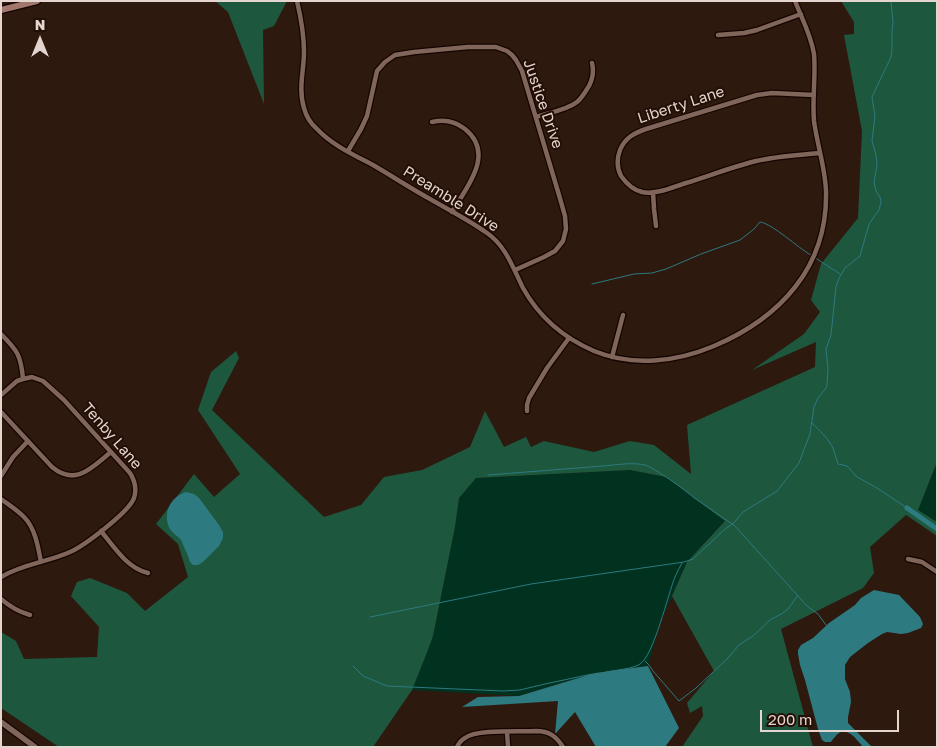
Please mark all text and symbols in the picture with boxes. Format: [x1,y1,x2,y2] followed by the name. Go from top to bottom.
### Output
[15,15,65,65] north arrow
[35,16,45,33] text: N
[519,57,567,151] street label: Justice Drive
[635,83,727,127] street label: Liberty Lane
[400,162,502,236] street label: Preamble Drive
[78,399,146,473] street label: Tenby Lane
[763,700,902,732] scale bar
[768,710,812,728] text: 200 m

